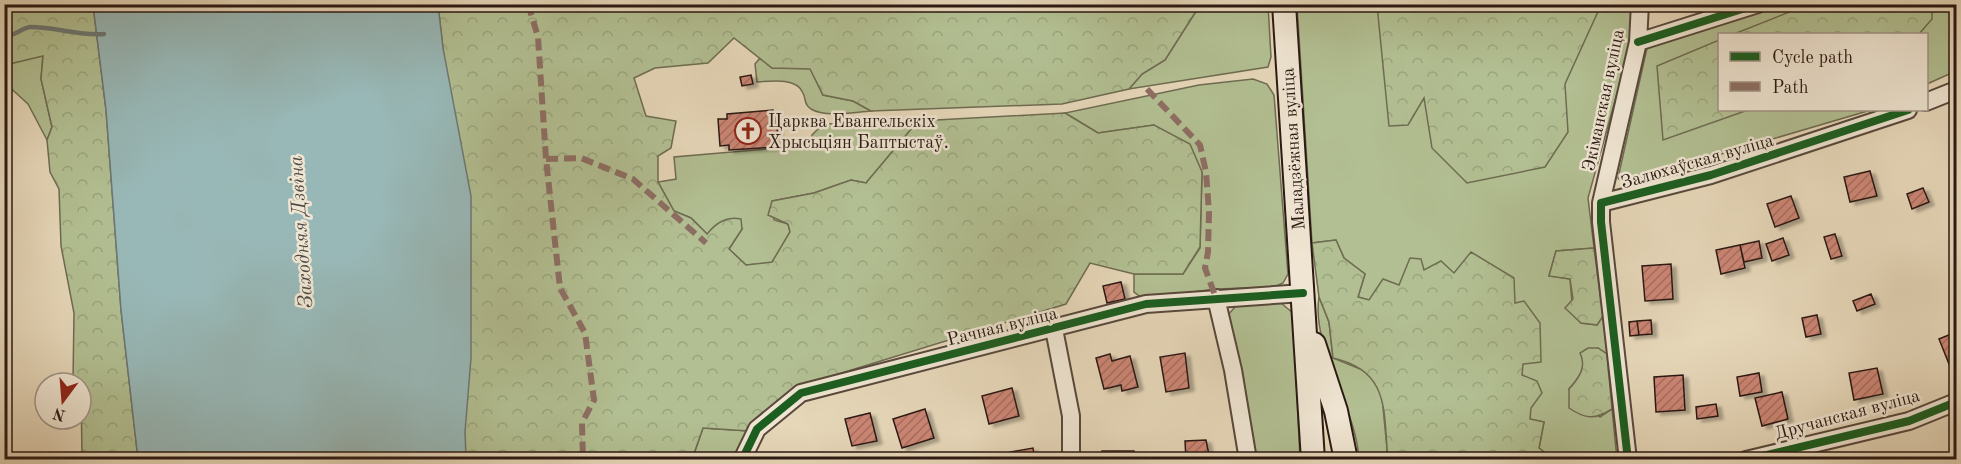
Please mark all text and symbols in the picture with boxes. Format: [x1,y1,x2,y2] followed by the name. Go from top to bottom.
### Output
[1580,28,1628,173] street label: Экіманская вуліца
[1718,33,1928,111] legend
[1772,49,1853,67] text: Cycle path
[1279,67,1309,231] street label: Маладзёжная вуліца
[1772,79,1809,97] text: Path
[768,113,949,152] place label: Царква Евангельскіх Хрысьціян Баптыстаў.
[733,116,763,146] church icon: Царква Евангельскіх Хрысьціян Баптыстаў.
[1619,132,1776,192] street label: Залюхаўская вуліца
[287,155,317,309] water label: Заходняя Дзвіна
[945,305,1059,349] street label: Рачная вуліца
[33,371,93,431] north arrow
[1773,387,1922,443] street label: Дручанская вуліца
[51,404,68,423] text: N

